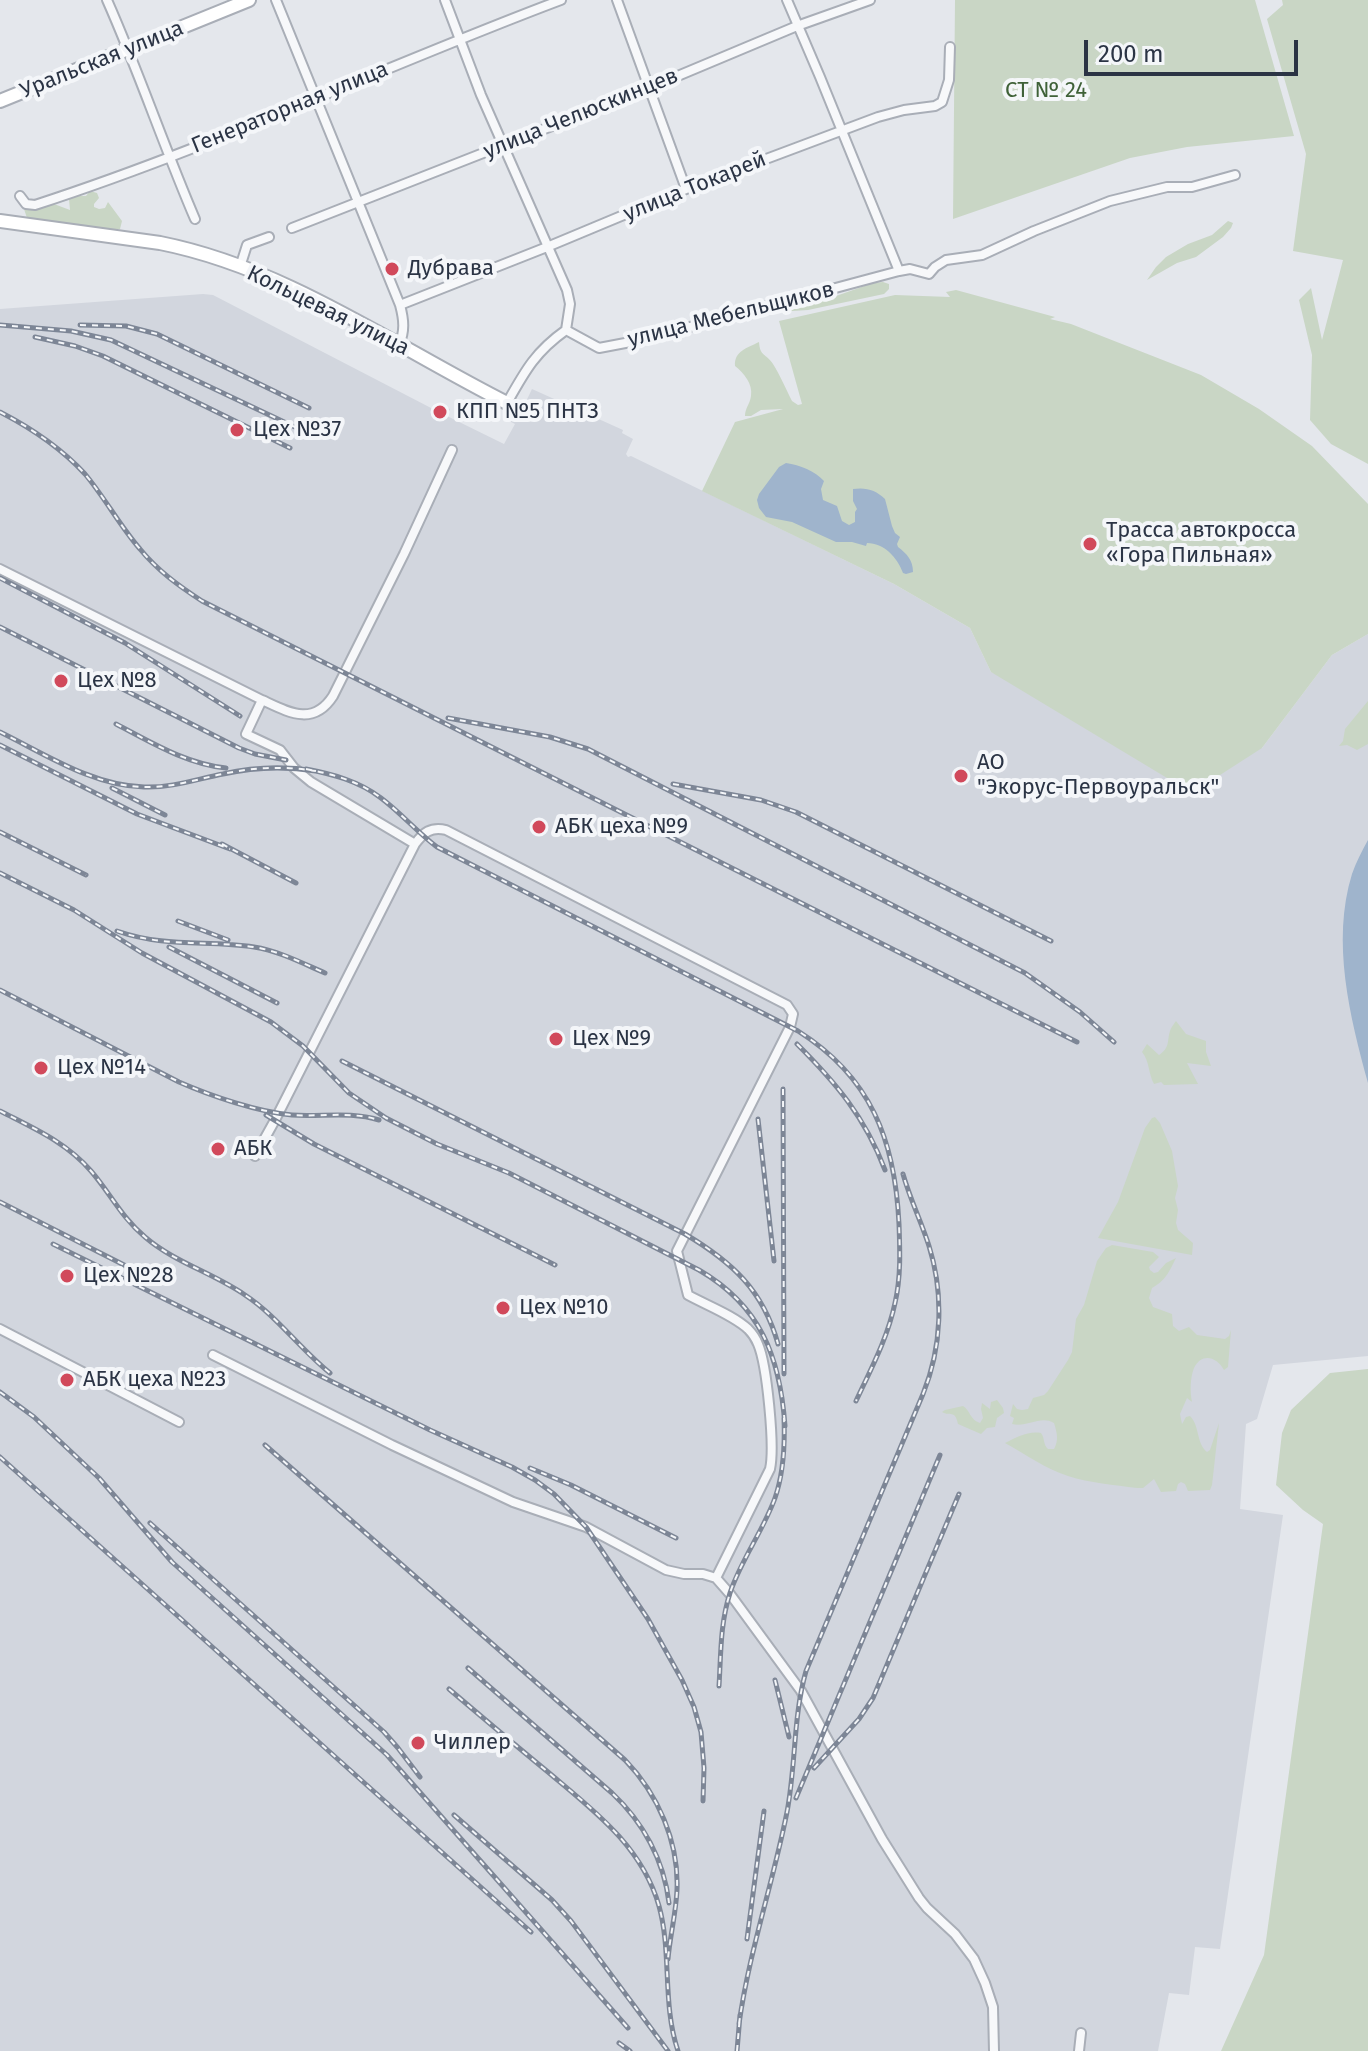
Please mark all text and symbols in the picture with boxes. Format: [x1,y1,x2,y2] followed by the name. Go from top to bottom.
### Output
[17,15,187,105] street label: Уральская улица
[1088,24,1302,74] scale bar
[1098,40,1164,68] text: 200 m
[188,56,392,160] street label: Генераторная улица
[480,63,682,165] street label: улица Челюскинцев
[1005,78,1087,104] park label: СТ № 24
[620,146,770,228] street label: улица Токарей
[408,256,494,282] place label: Дубрава
[243,260,413,362] street label: Кольцевая улица
[383,260,401,278] marker: Дубрава
[625,277,837,353] street label: улица Мебельщиков
[456,399,599,425] place label: КПП №5 ПНТЗ
[431,403,449,421] marker: КПП №5 ПНТЗ
[253,417,341,443] place label: Цех №37
[228,421,246,439] marker: Цех №37
[1106,518,1296,570] place label: Трасса автокросса «Гора Пильная»
[1081,535,1099,553] marker: Трасса автокросса «Гора Пильная»
[77,668,157,694] place label: Цех №8
[52,672,70,690] marker: Цех №8
[977,750,1219,802] place label: АО "Экорус-Первоуральск"
[952,767,970,785] marker: АО "Экорус-Первоуральск"
[555,814,688,840] place label: АБК цеха №9
[530,818,548,836] marker: АБК цеха №9
[572,1026,651,1052] place label: Цех №9
[547,1030,565,1048] marker: Цех №9
[57,1055,146,1081] place label: Цех №14
[32,1059,50,1077] marker: Цех №14
[234,1136,272,1162] place label: АБК
[209,1140,227,1158] marker: АБК
[83,1263,174,1289] place label: Цех №28
[58,1267,76,1285] marker: Цех №28
[519,1295,608,1321] place label: Цех №10
[494,1299,512,1317] marker: Цех №10
[83,1367,226,1393] place label: АБК цеха №23
[58,1371,76,1389] marker: АБК цеха №23
[434,1730,511,1756] place label: Чиллер
[409,1734,427,1752] marker: Чиллер

